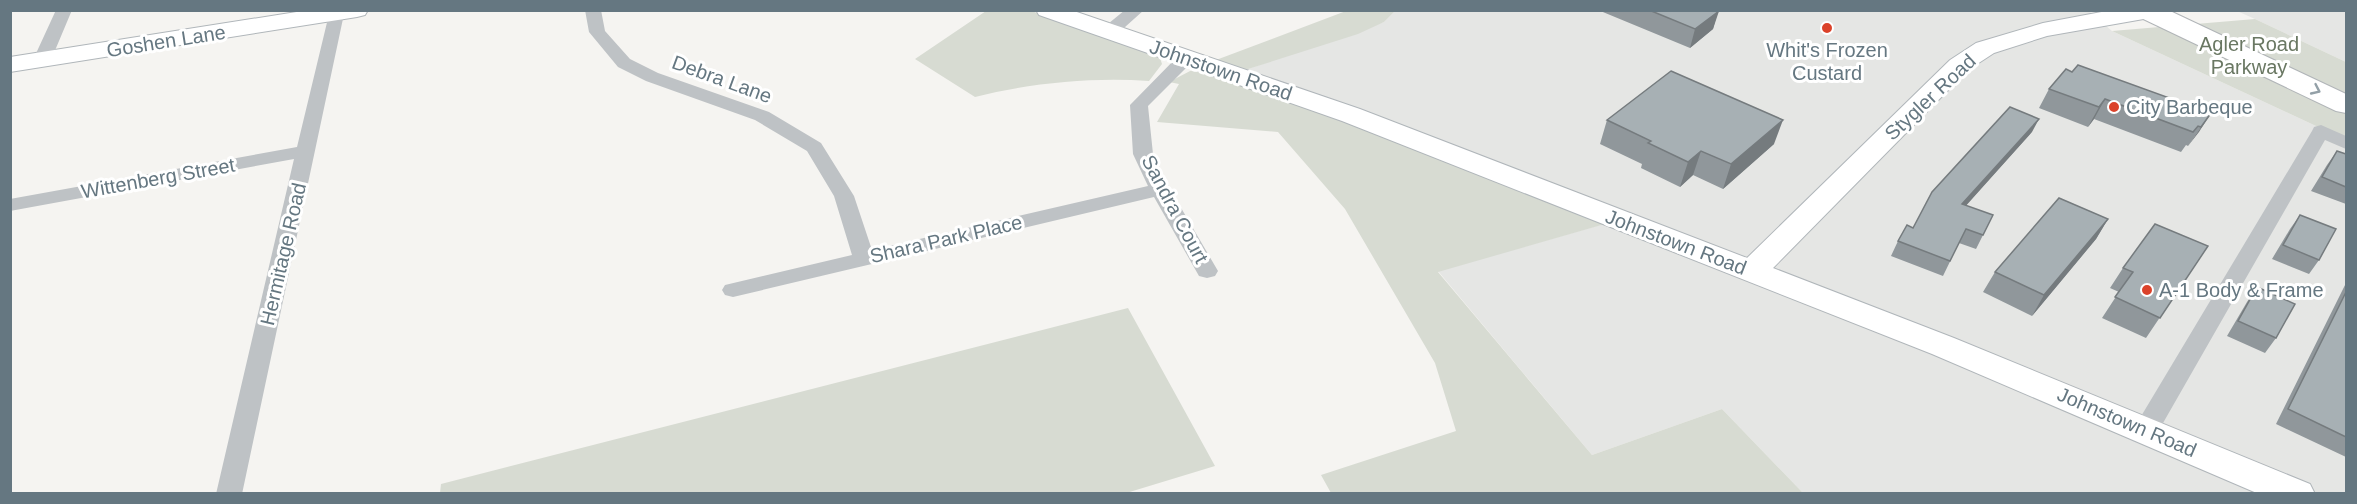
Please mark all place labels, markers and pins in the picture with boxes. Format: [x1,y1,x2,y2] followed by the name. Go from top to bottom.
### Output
[1820,21,1834,35] marker: Whit's Frozen Custard
[1766,39,1888,84] place label: Whit's Frozen Custard
[2126,96,2253,118] place label: City Barbeque
[2107,100,2121,114] marker: City Barbeque
[2159,279,2324,301] place label: A-1 Body & Frame
[2140,283,2154,297] marker: A-1 Body & Frame

